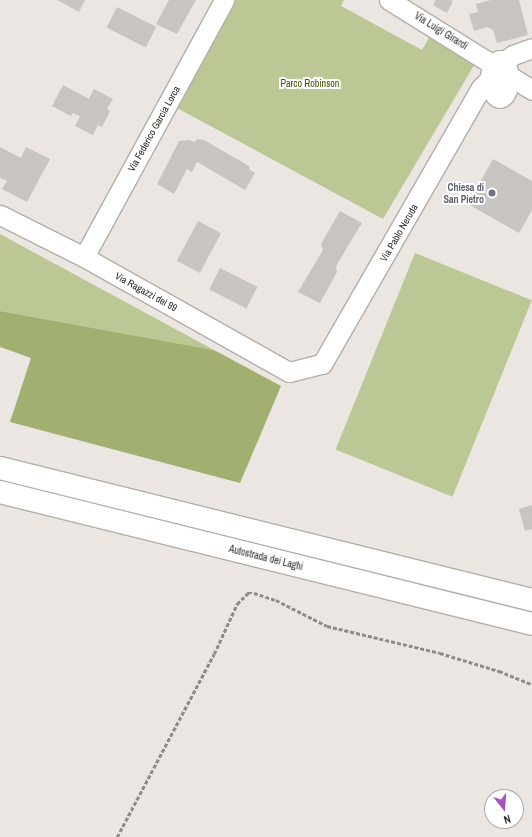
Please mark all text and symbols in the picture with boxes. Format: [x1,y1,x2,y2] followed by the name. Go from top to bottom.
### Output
[412,10,470,52] street label: Via Luigi Girardi
[281,78,339,90] park label: Parco Robinson
[125,84,183,174] street label: Via Federico Garcia Lorca
[443,181,484,204] place label: Chiesa di San Pietro
[487,188,497,198] marker: Chiesa di San Pietro
[378,202,420,264] street label: Via Pablo Neruda
[113,270,179,314] street label: Via Ragazzi del 99
[228,543,304,573] street label: Autostrada dei Laghi
[484,789,524,829] north arrow
[502,812,512,827] text: N

